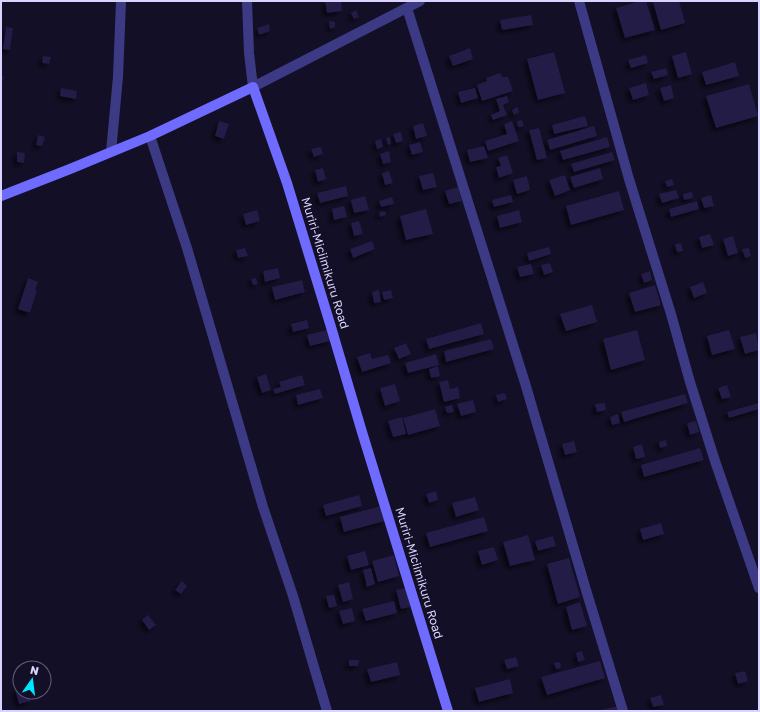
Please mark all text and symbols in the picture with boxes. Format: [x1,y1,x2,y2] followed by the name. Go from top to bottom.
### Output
[298,195,353,330] street label: Muriri-Miciimikuru Road
[392,505,447,640] street label: Muriri-Miciimikuru Road
[12,660,52,700] north arrow
[29,662,40,677] text: N

